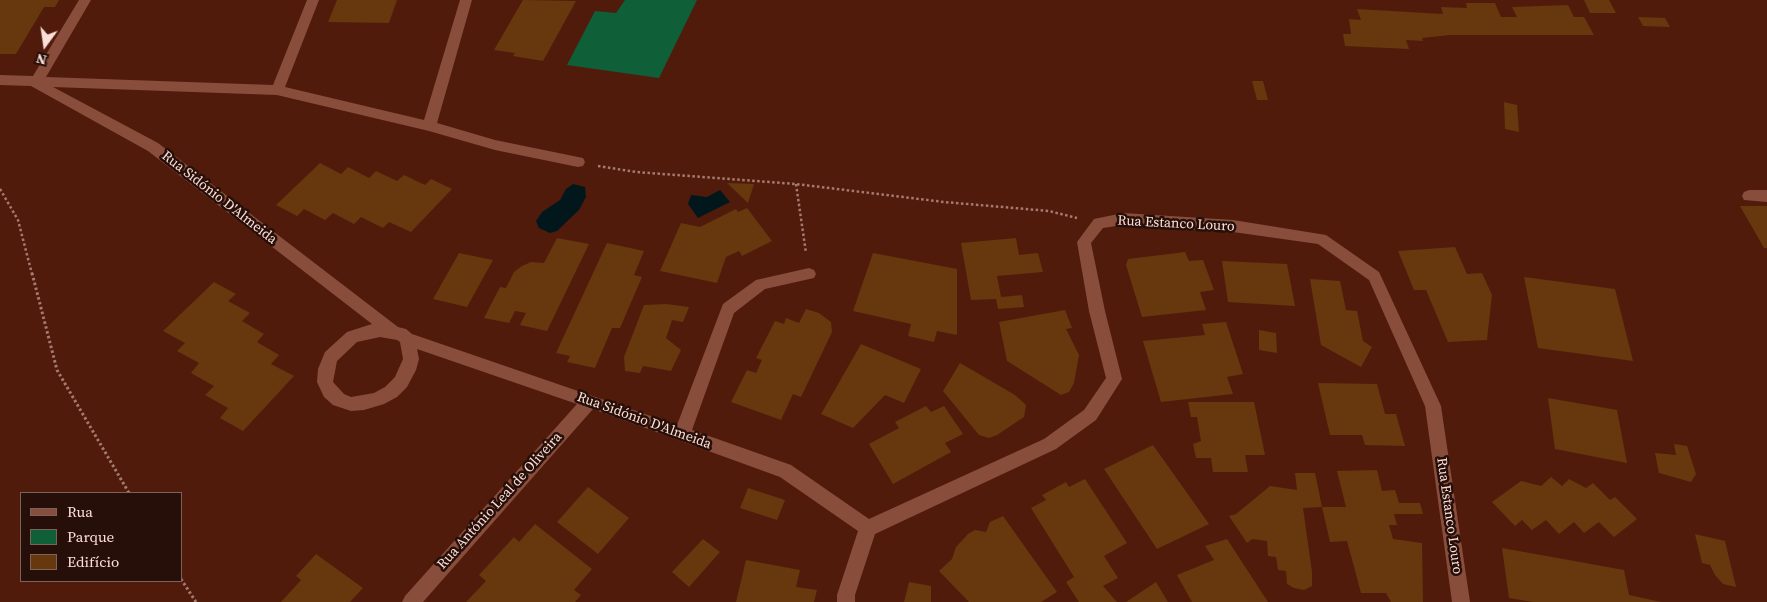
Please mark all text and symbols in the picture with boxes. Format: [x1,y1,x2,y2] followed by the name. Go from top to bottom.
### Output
[20,20,70,70] north arrow
[34,49,49,70] text: N
[158,148,280,248] street label: Rua Sidónio D'Almeida
[1117,213,1235,235] street label: Rua Estanco Louro
[575,389,713,453] street label: Rua Sidónio D'Almeida
[434,429,566,573] street label: Rua António Leal de Oliveira
[1433,457,1465,575] street label: Rua Estanco Louro
[20,492,182,582] legend
[67,501,93,522] text: Rua
[67,526,114,547] text: Parque
[67,551,119,572] text: Edifício

